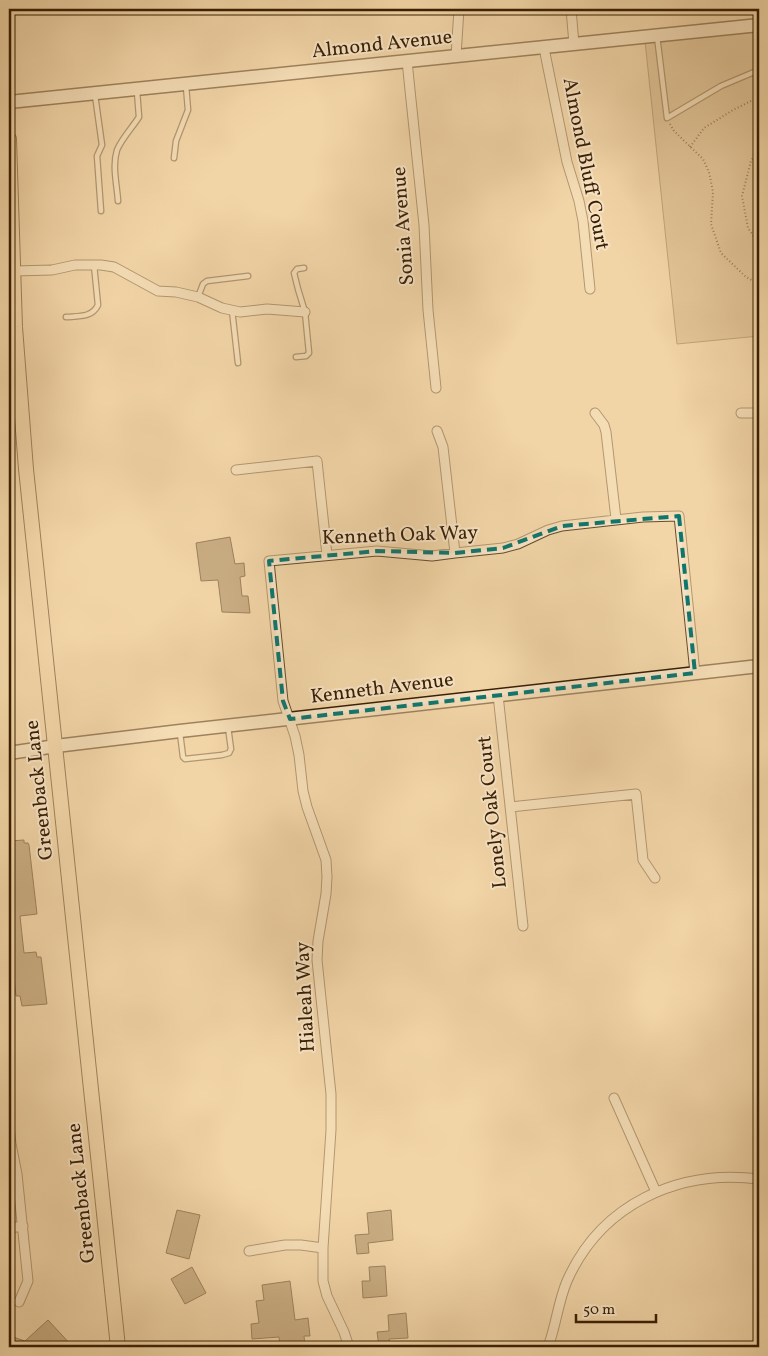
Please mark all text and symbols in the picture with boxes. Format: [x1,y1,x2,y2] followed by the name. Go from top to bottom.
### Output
[310,24,454,66] street label: Almond Avenue
[555,75,615,253] street label: Almond Bluff Court
[386,166,422,286] street label: Sonia Avenue
[321,519,479,553] street label: Kenneth Oak Way
[309,666,455,712] street label: Kenneth Avenue
[19,719,61,861] street label: Greenback Lane
[471,734,515,890] street label: Lonely Oak Court
[289,941,323,1053] street label: Hialeah Way
[61,1122,103,1264] street label: Greenback Lane
[576,1291,656,1323] scale bar
[583,1300,615,1321] text: 50 m

